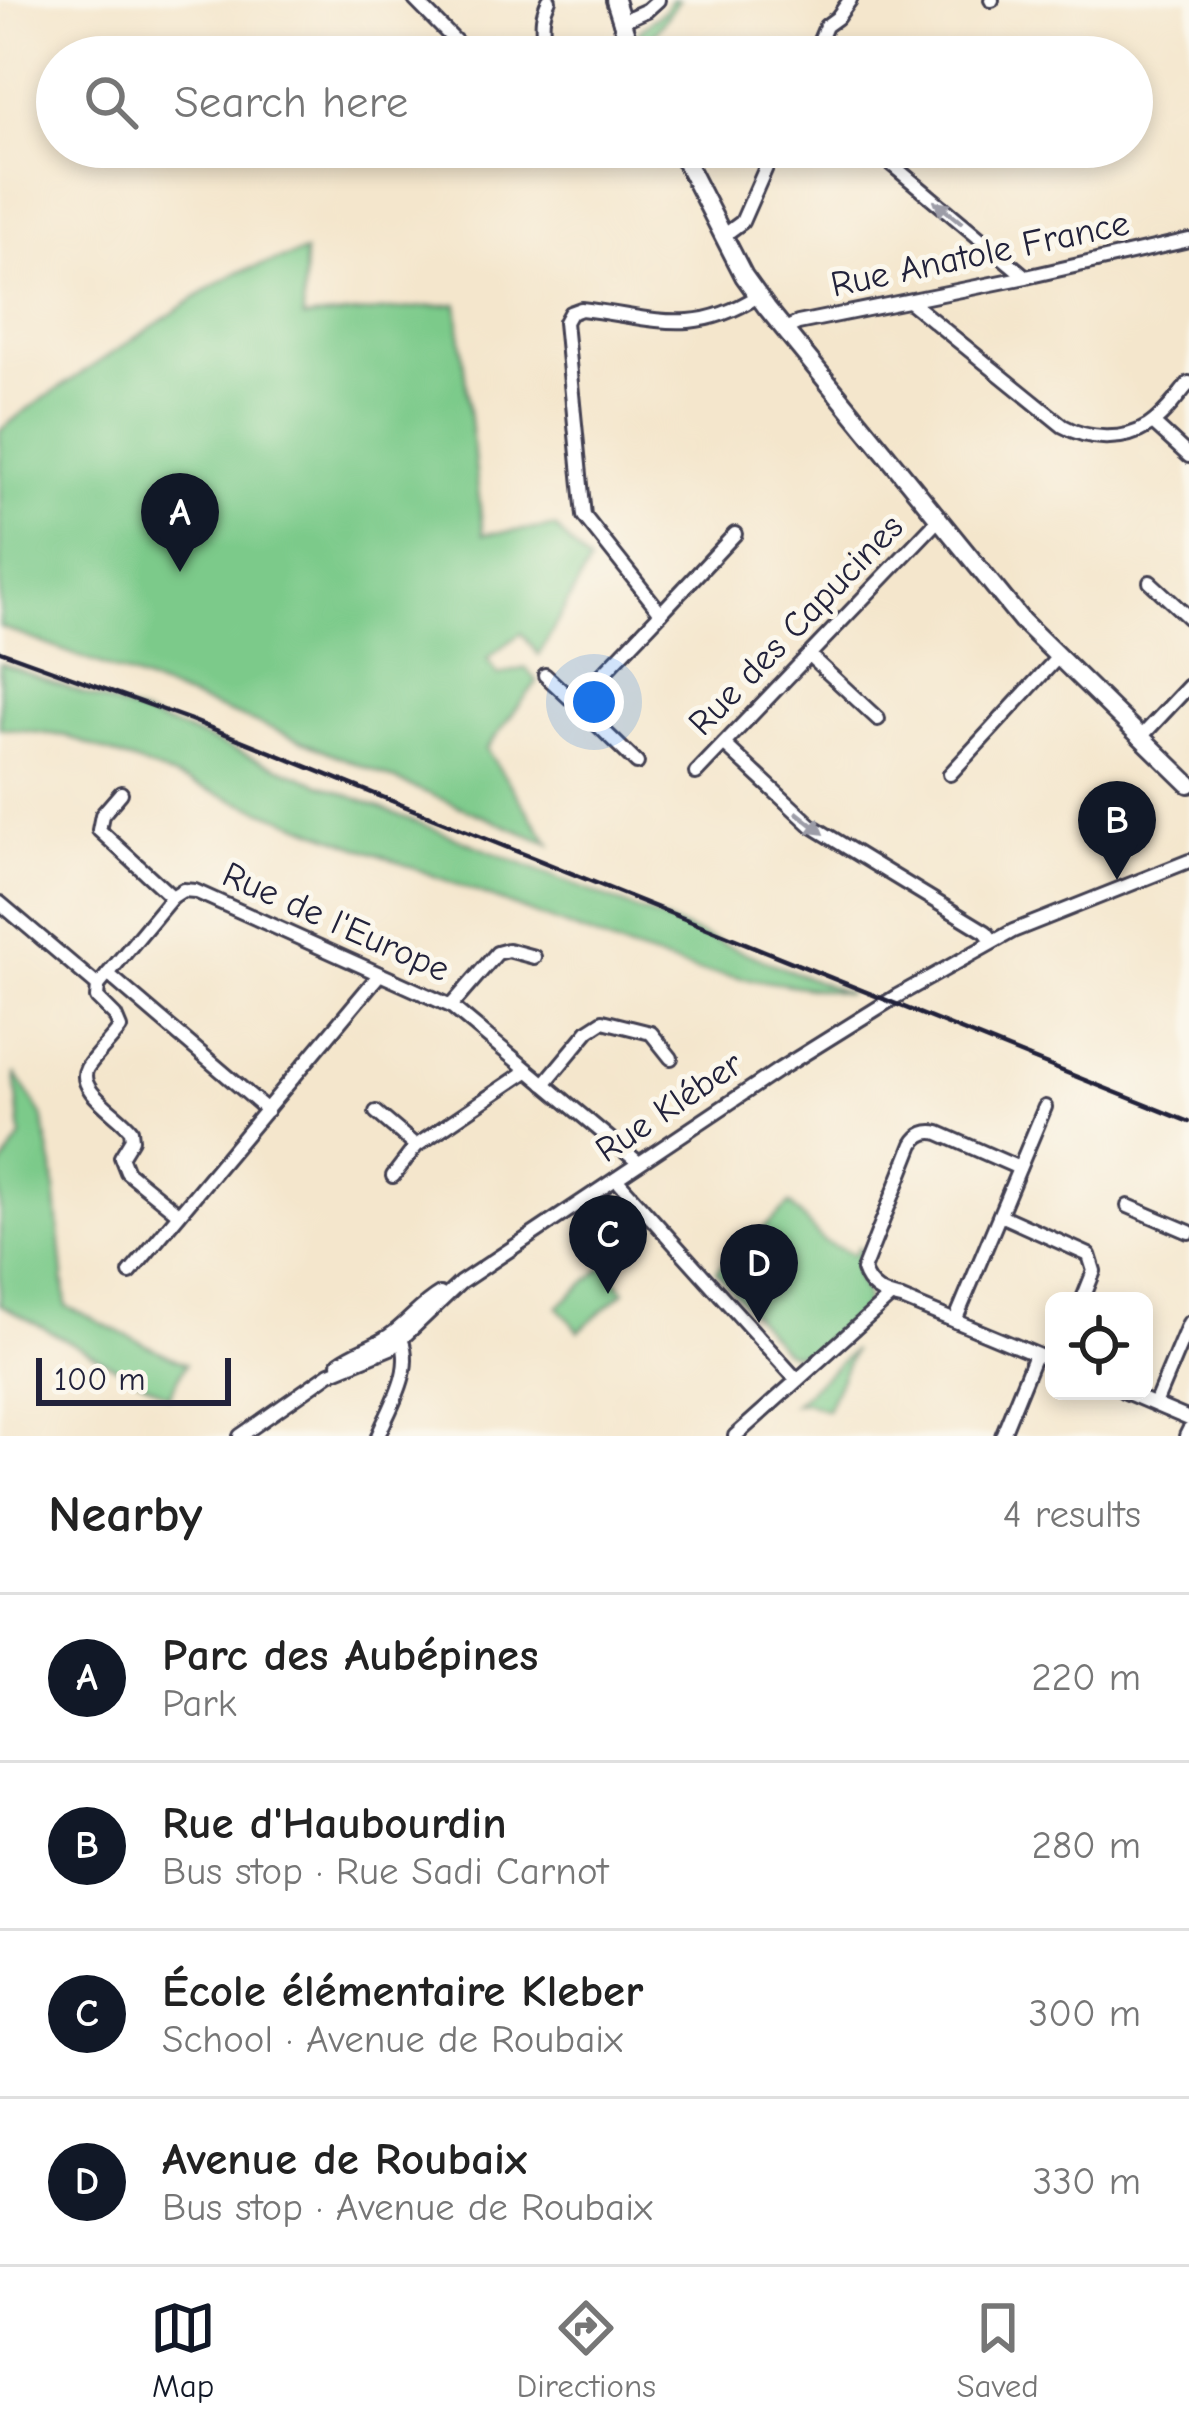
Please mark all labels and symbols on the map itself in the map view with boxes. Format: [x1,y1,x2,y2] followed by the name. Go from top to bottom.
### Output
[933,200,964,225] one-way arrow
[827,202,1133,306] street label: Rue Anatole France
[141,473,219,572] pin: A
[680,506,912,744] street label: Rue des Capucines
[564,672,624,732] your location
[1078,781,1156,880] pin: B
[795,810,826,835] one-way arrow
[216,854,456,990] street label: Rue de l'Europe
[588,1043,751,1171] street label: Rue Kléber
[569,1195,647,1294] pin: C
[720,1224,798,1323] pin: D
[36,1352,231,1405] scale bar

